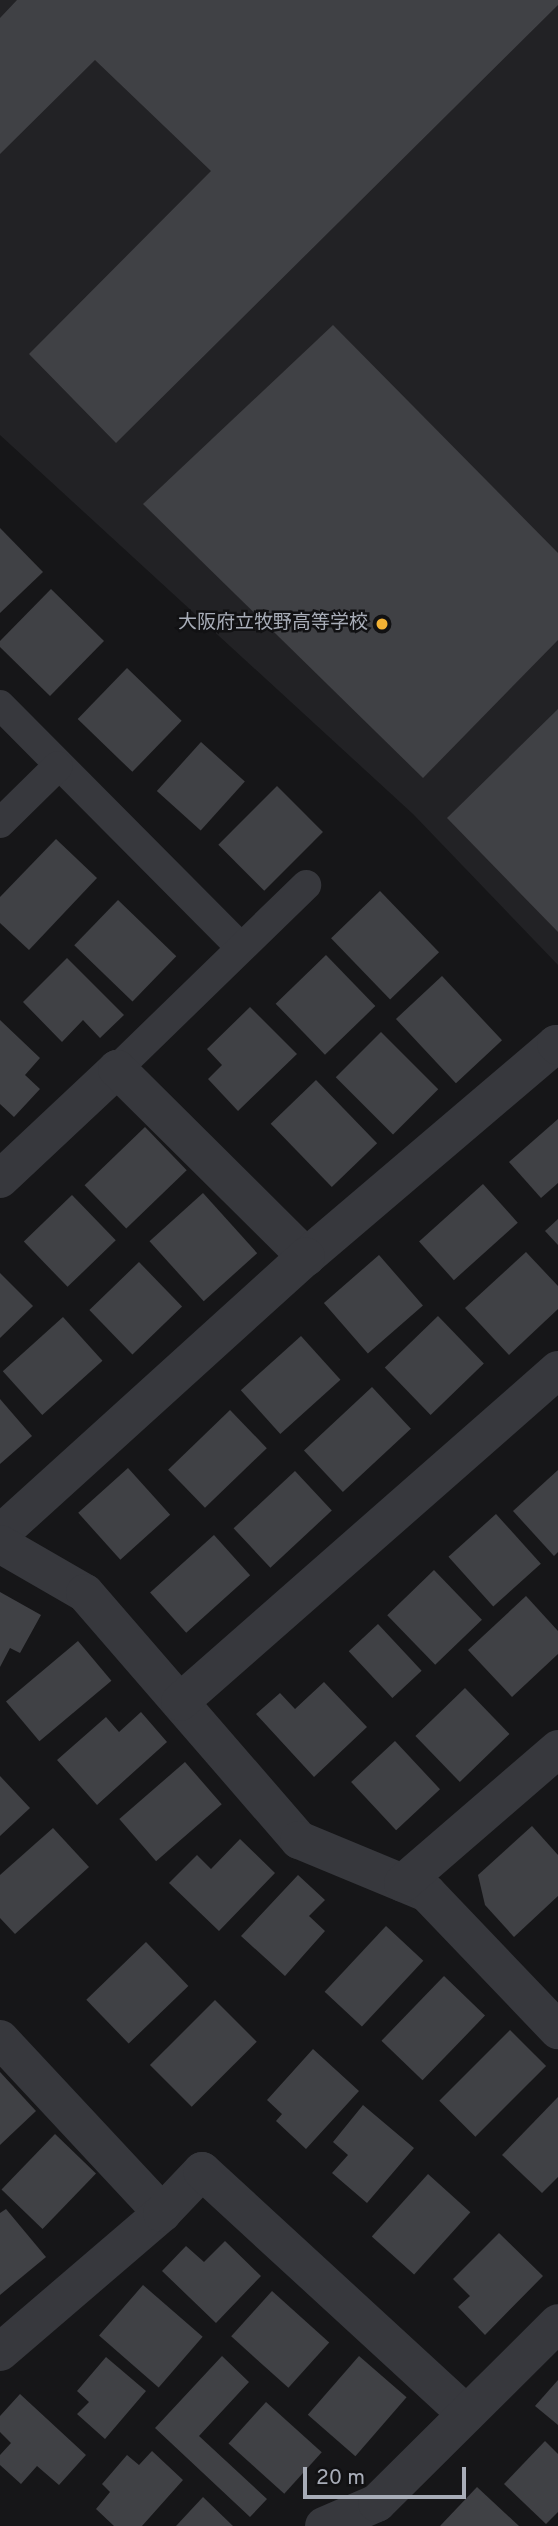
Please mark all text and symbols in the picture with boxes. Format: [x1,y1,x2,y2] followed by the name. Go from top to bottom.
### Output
[178,613,368,635] place label: 大阪府立牧野高等学校
[374,616,390,632] marker: 大阪府立牧野高等学校
[306,2452,469,2496] scale bar
[316,2465,365,2492] text: 20 m

